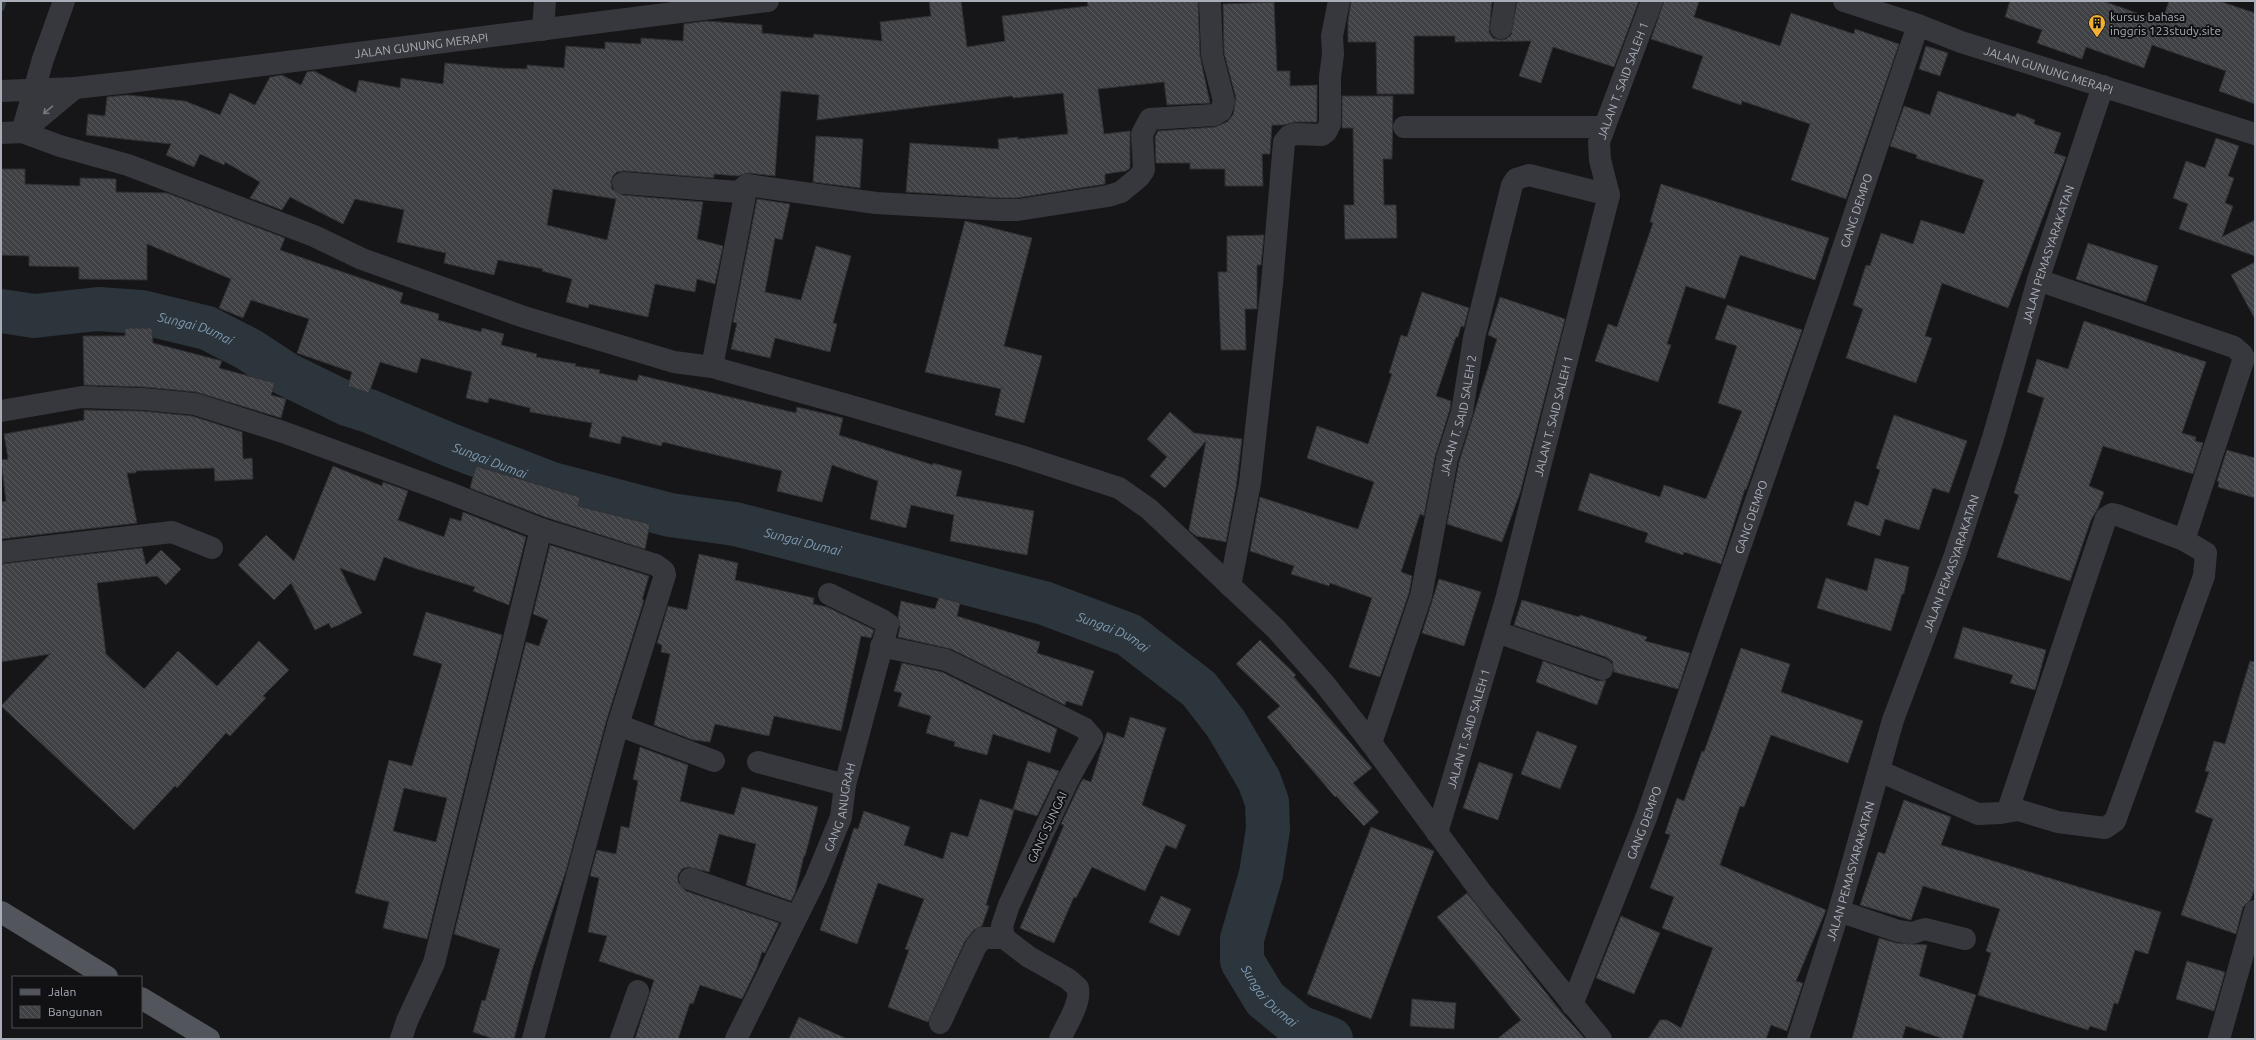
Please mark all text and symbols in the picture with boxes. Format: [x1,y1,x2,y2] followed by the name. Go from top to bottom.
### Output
[2110,10,2221,37] place label: kursus bahasa inggris 123study.site
[2087,13,2107,38] building icon: kursus bahasa inggris 123study.site
[1594,20,1650,141] street label: JALAN T. SAID SALEH 1
[354,30,489,60] street label: JALAN GUNUNG MERAPI
[1983,43,2115,96] street label: JALAN GUNUNG MERAPI
[44,105,54,114] one-way arrow
[1837,172,1874,249] street label: GANG DEMPO
[2019,183,2076,325] street label: JALAN PEMASYARAKATAN
[156,309,236,348] water label: Sungai Dumai
[1437,354,1478,477] street label: JALAN T. SAID SALEH 2
[1531,354,1574,478] street label: JALAN T. SAID SALEH 1
[450,439,530,481] water label: Sungai Dumai
[1732,478,1769,555] street label: GANG DEMPO
[1920,493,1981,634] street label: JALAN PEMASYARAKATAN
[762,525,843,558] water label: Sungai Dumai
[1074,609,1152,655] water label: Sungai Dumai
[1444,667,1492,790] street label: JALAN T. SAID SALEH 1
[821,761,857,853] street label: GANG ANUGRAH
[1624,784,1663,861] street label: GANG DEMPO
[1025,789,1069,865] street label: GANG SUNGAI
[1823,800,1876,942] street label: JALAN PEMASYARAKATAN
[1238,961,1301,1030] water label: Sungai Dumai
[12,976,142,1028] legend
[48,985,76,998] text: Jalan
[48,1005,102,1018] text: Bangunan

